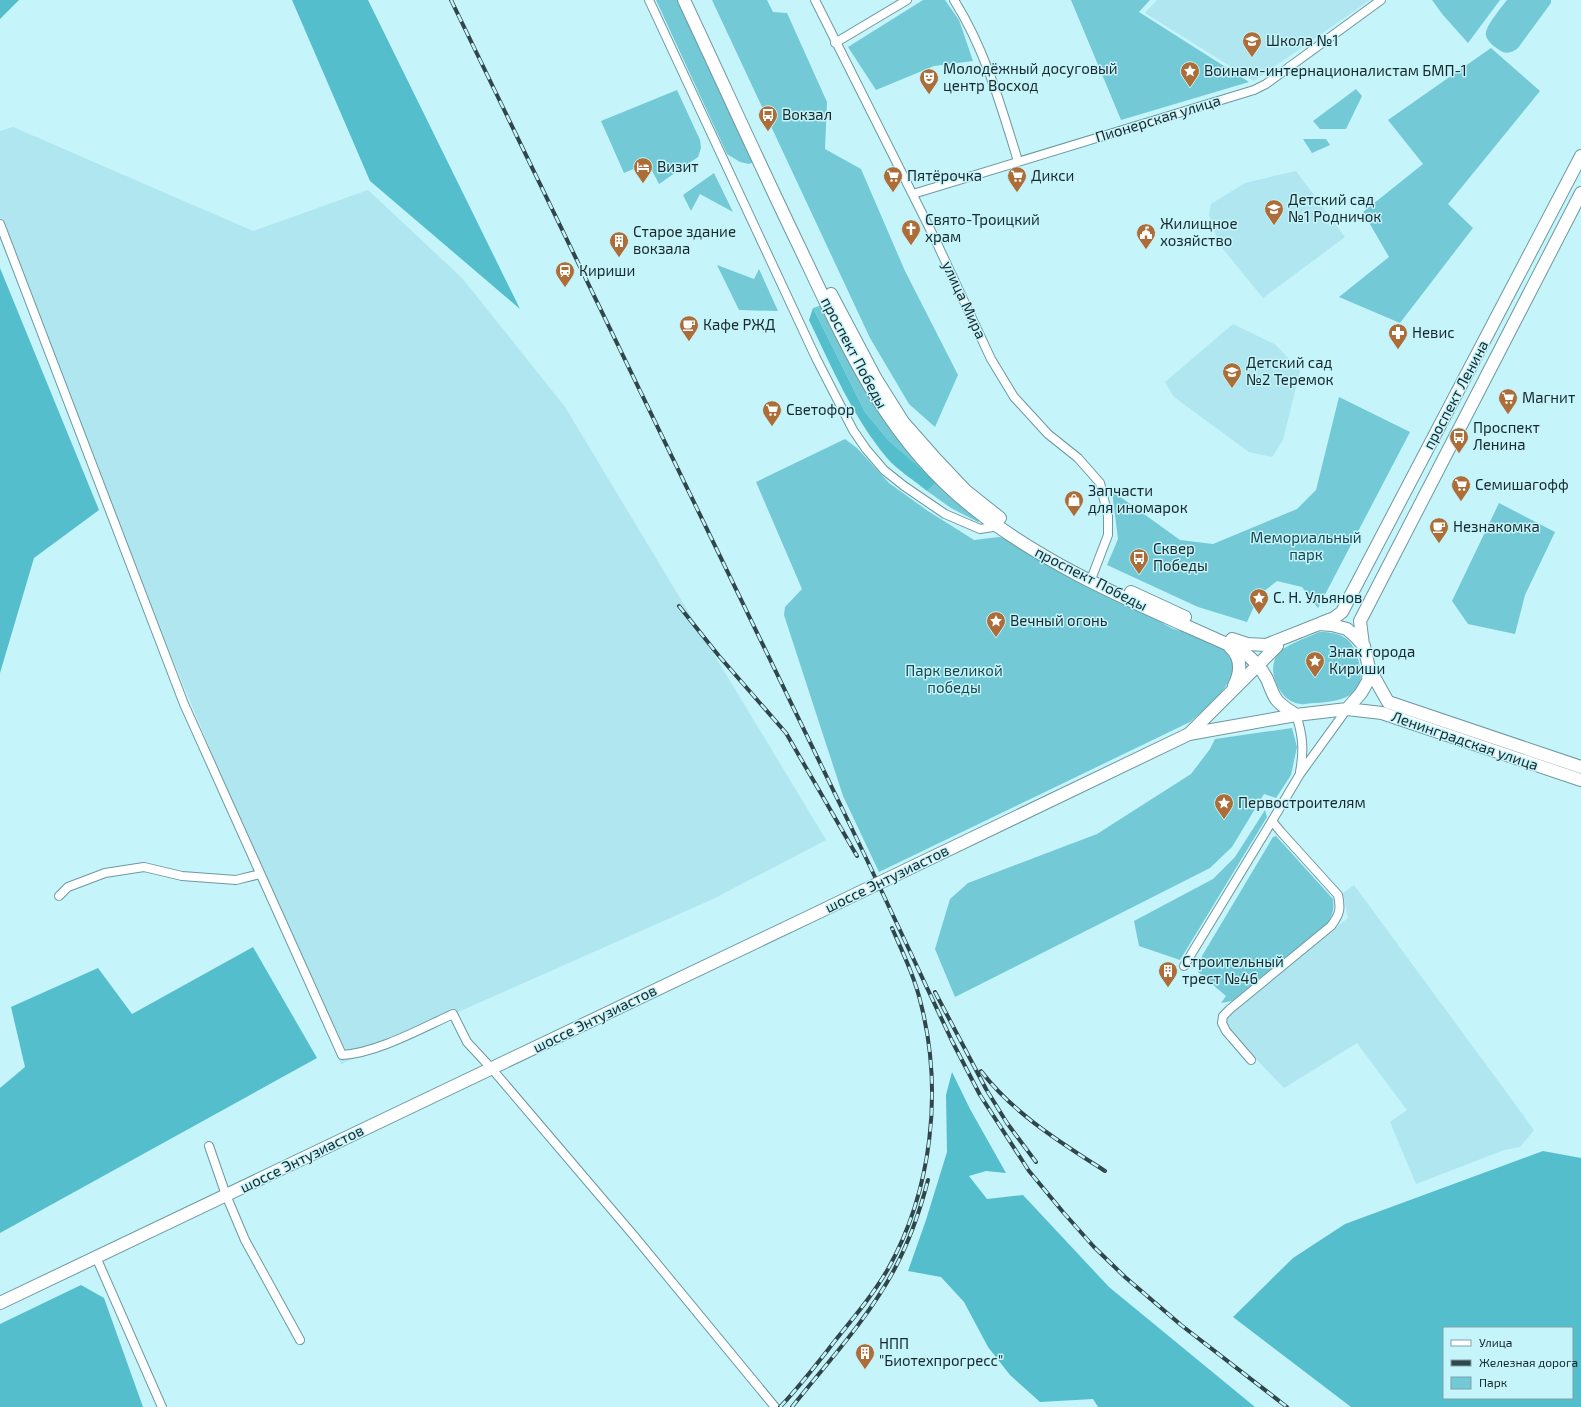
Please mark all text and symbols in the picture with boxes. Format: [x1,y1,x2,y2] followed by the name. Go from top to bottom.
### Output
[1241,30,1263,58] school or university icon: Школа №1
[1266,31,1338,49] place label: Школа №1
[943,59,1118,94] place label: Молодёжный досуговый центр Восход
[1179,60,1201,88] place icon: Воинам-интернационалистам БМП-1
[1204,61,1467,79] place label: Воинам-интернационалистам БМП-1
[918,67,940,95] theatre icon: Молодёжный досуговый центр Восход
[1093,90,1223,147] street label: Пионерская улица
[757,104,779,132] bus stop icon: Вокзал
[782,105,832,123] place label: Вокзал
[632,156,654,184] hotel icon: Визит
[657,157,699,175] place label: Визит
[882,165,904,193] supermarket icon: Пятёрочка
[1006,165,1028,193] supermarket icon: Дикси
[907,166,982,184] place label: Пятёрочка
[1031,166,1074,184] place label: Дикси
[1288,190,1381,225] place label: Детский сад №1 Родничок
[1263,198,1285,226] school or university icon: Детский сад №1 Родничок
[925,210,1040,245] place label: Свято-Троицкий храм
[1160,214,1238,249] place label: Жилищное хозяйство
[900,218,922,246] church icon: Свято-Троицкий храм
[633,222,736,257] place label: Старое здание вокзала
[1135,222,1157,250] public building icon: Жилищное хозяйство
[608,230,630,258] building icon: Старое здание вокзала
[938,258,991,342] street label: улица Мира
[554,260,576,288] station icon: Кириши
[579,261,635,279] place label: Кириши
[818,294,892,411] street label: проспект Победы
[678,314,700,342] cafe icon: Кафе РЖД
[703,315,775,333] place label: Кафе РЖД
[1387,322,1409,350] pharmacy icon: Невис
[1412,323,1455,341] place label: Невис
[1419,337,1492,452] street label: проспект Ленина
[1246,353,1334,388] place label: Детский сад №2 Теремок
[1221,361,1243,389] school or university icon: Детский сад №2 Теремок
[1497,387,1519,415] supermarket icon: Магнит
[1522,388,1575,406] place label: Магнит
[761,399,783,427] supermarket icon: Светофор
[786,400,855,418] place label: Светофор
[1473,418,1540,453] place label: Проспект Ленина
[1448,426,1470,454] bus stop icon: Проспект Ленина
[1450,474,1472,502] supermarket icon: Семишагофф
[1475,475,1569,493] place label: Семишагофф
[1088,481,1188,516] place label: Запчасти для иномарок
[1063,489,1085,517] shop icon: Запчасти для иномарок
[1428,516,1450,544] cafe icon: Незнакомка
[1453,517,1540,535] place label: Незнакомка
[1250,528,1362,563] park label: Мемориальный парк
[1153,539,1208,574] place label: Сквер Победы
[1032,542,1151,614] street label: проспект Победы
[1128,547,1150,575] bus stop icon: Сквер Победы
[1248,587,1270,615] place icon: С. Н. Ульянов
[1273,588,1362,606] place label: С. Н. Ульянов
[985,610,1007,638] place icon: Вечный огонь
[1010,611,1108,629] place label: Вечный огонь
[1329,642,1415,677] place label: Знак города Кириши
[1304,650,1326,678] place icon: Знак города Кириши
[905,661,1003,696] park label: Парк великой победы
[1389,706,1541,775] street label: Ленинградская улица
[1213,792,1235,820] place icon: Первостроителям
[1238,793,1366,811] place label: Первостроителям
[822,840,952,917] street label: шоссе Энтузиастов
[1182,952,1284,987] place label: Строительный трест №46
[1157,960,1179,988] building icon: Строительный трест №46
[530,980,660,1057] street label: шоссе Энтузиастов
[237,1120,367,1197] street label: шоссе Энтузиастов
[1443,1327,1573,1399] legend
[879,1334,1003,1369] place label: НПП "Биотехпрогресс"
[1479,1335,1512,1349] text: Улица
[854,1342,876,1370] building icon: НПП "Биотехпрогресс"
[1479,1355,1578,1369] text: Железная дорога
[1479,1375,1508,1389] text: Парк

